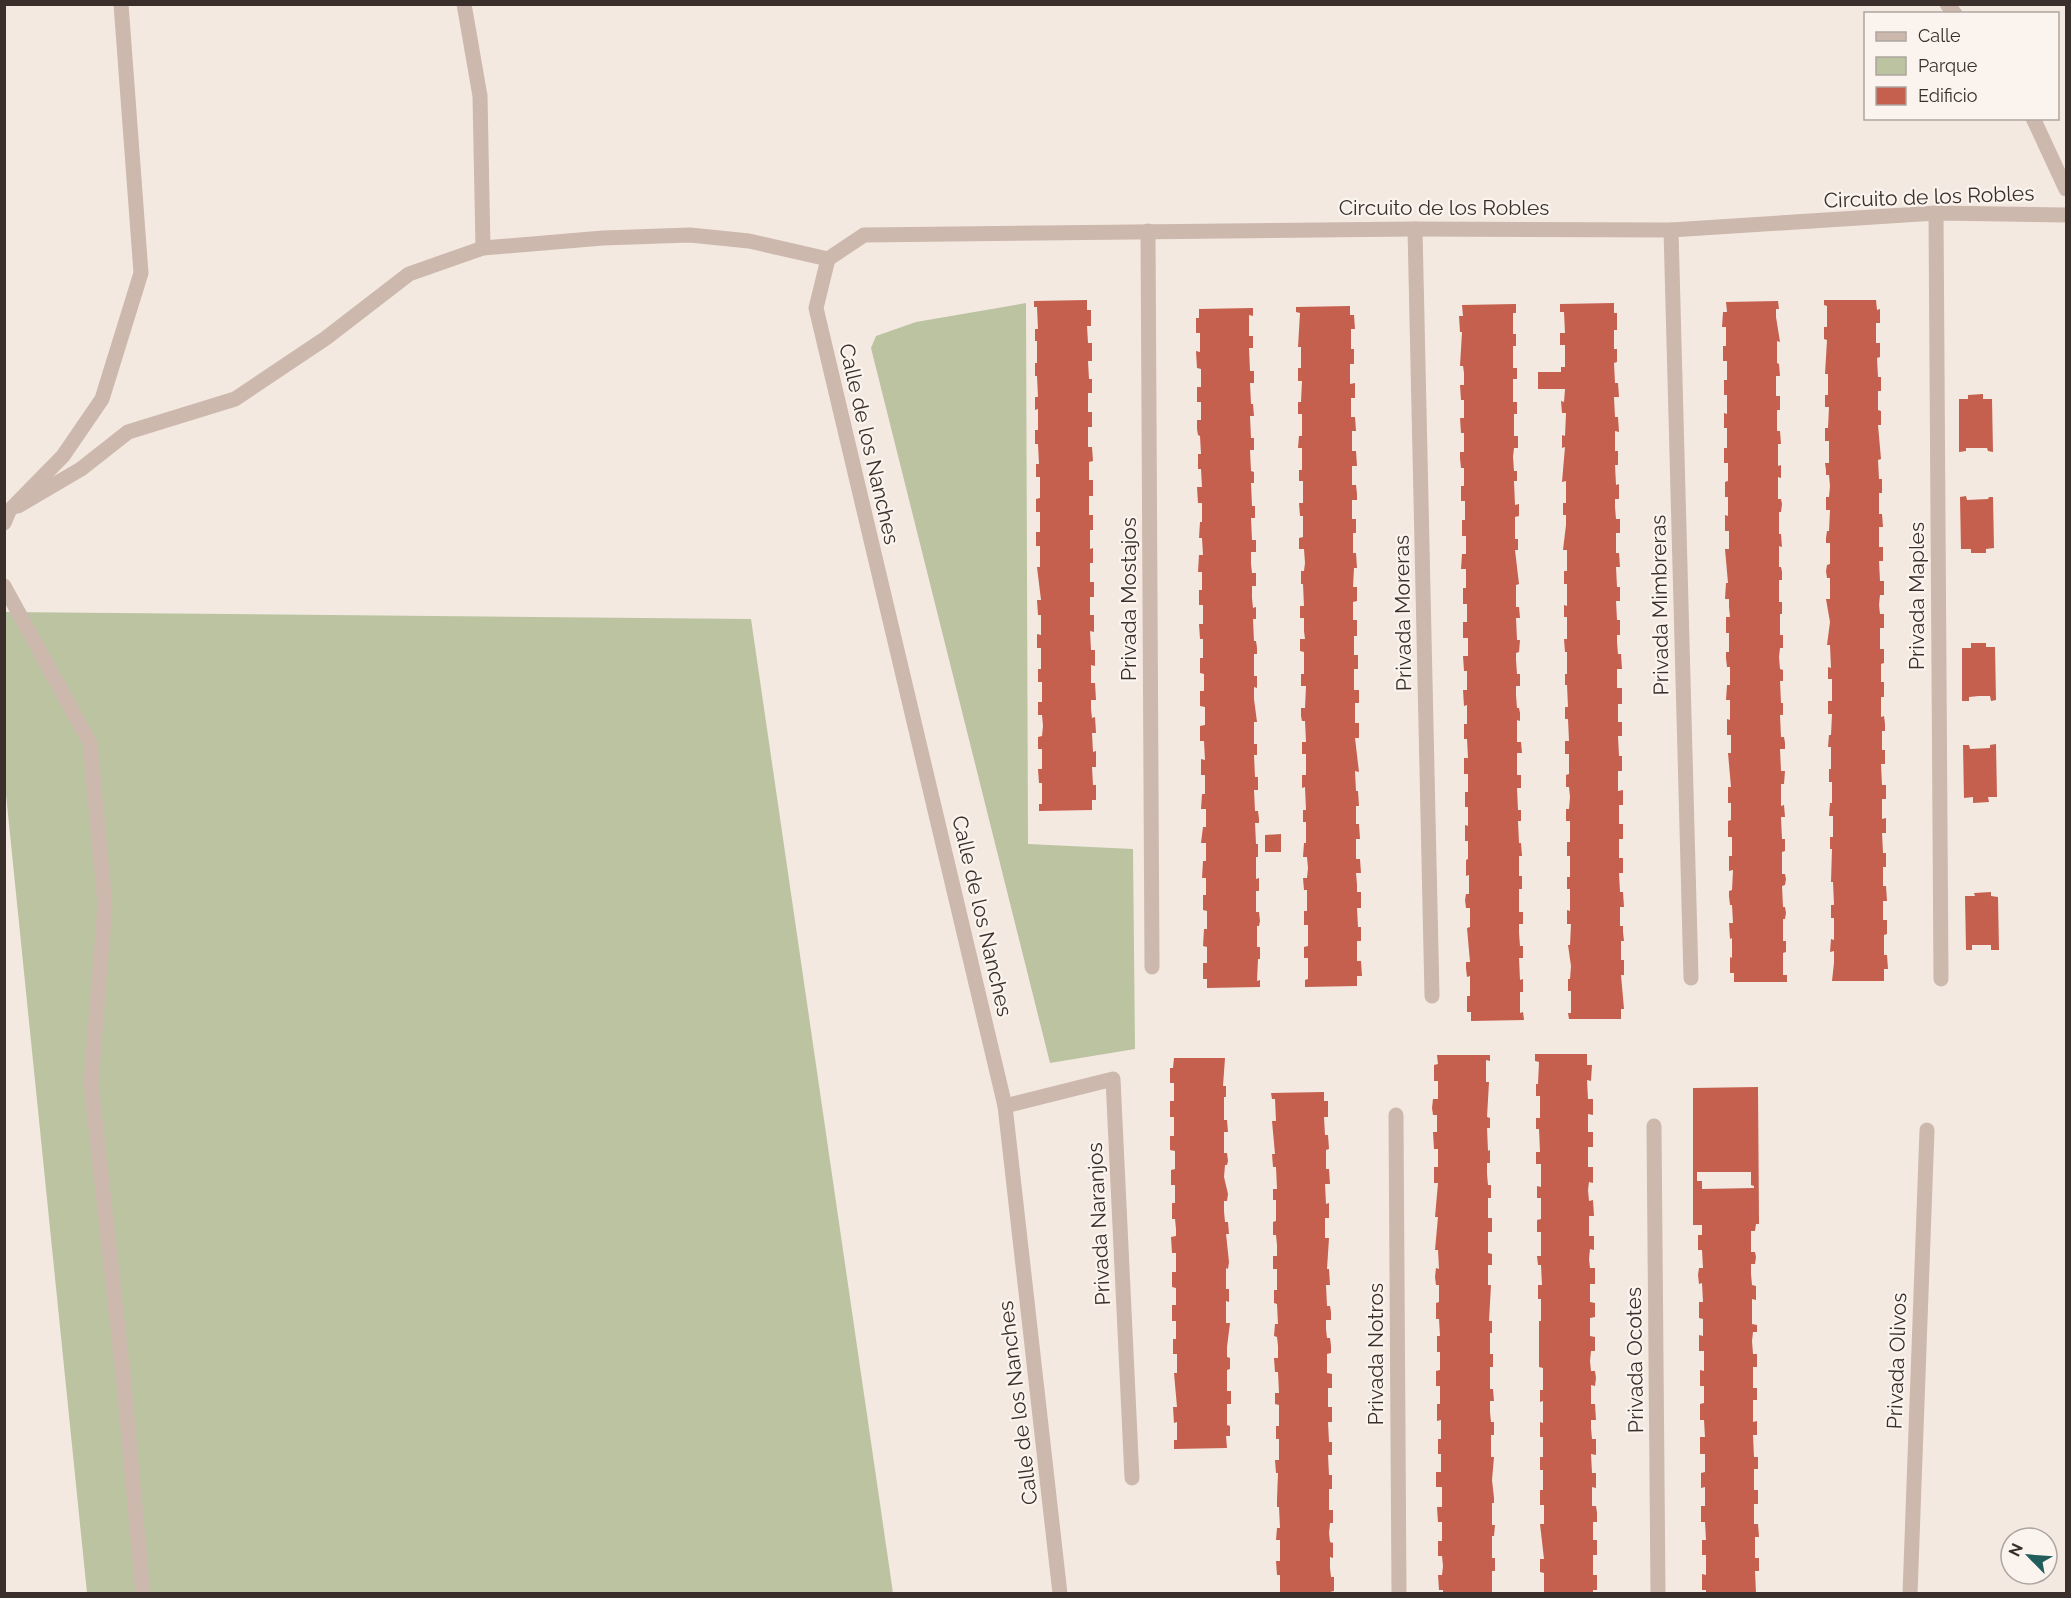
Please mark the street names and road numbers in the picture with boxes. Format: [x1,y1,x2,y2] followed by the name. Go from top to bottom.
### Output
[1823,180,2035,213] street label: Circuito de los Robles
[1339,195,1549,220] street label: Circuito de los Robles
[834,341,905,547] street label: Calle de los Nanches
[1645,514,1674,696] street label: Privada Mimbreras
[1116,517,1141,681] street label: Privada Mostajos
[1904,522,1929,670] street label: Privada Maples
[1389,535,1416,691] street label: Privada Moreras
[947,813,1018,1019] street label: Calle de los Nanches
[1082,1142,1115,1306] street label: Privada Naranjos
[1363,1283,1388,1425] street label: Privada Notros
[1621,1287,1648,1433] street label: Privada Ocotes
[1882,1292,1911,1430] street label: Privada Olivos
[993,1300,1042,1507] street label: Calle de los Nanches

